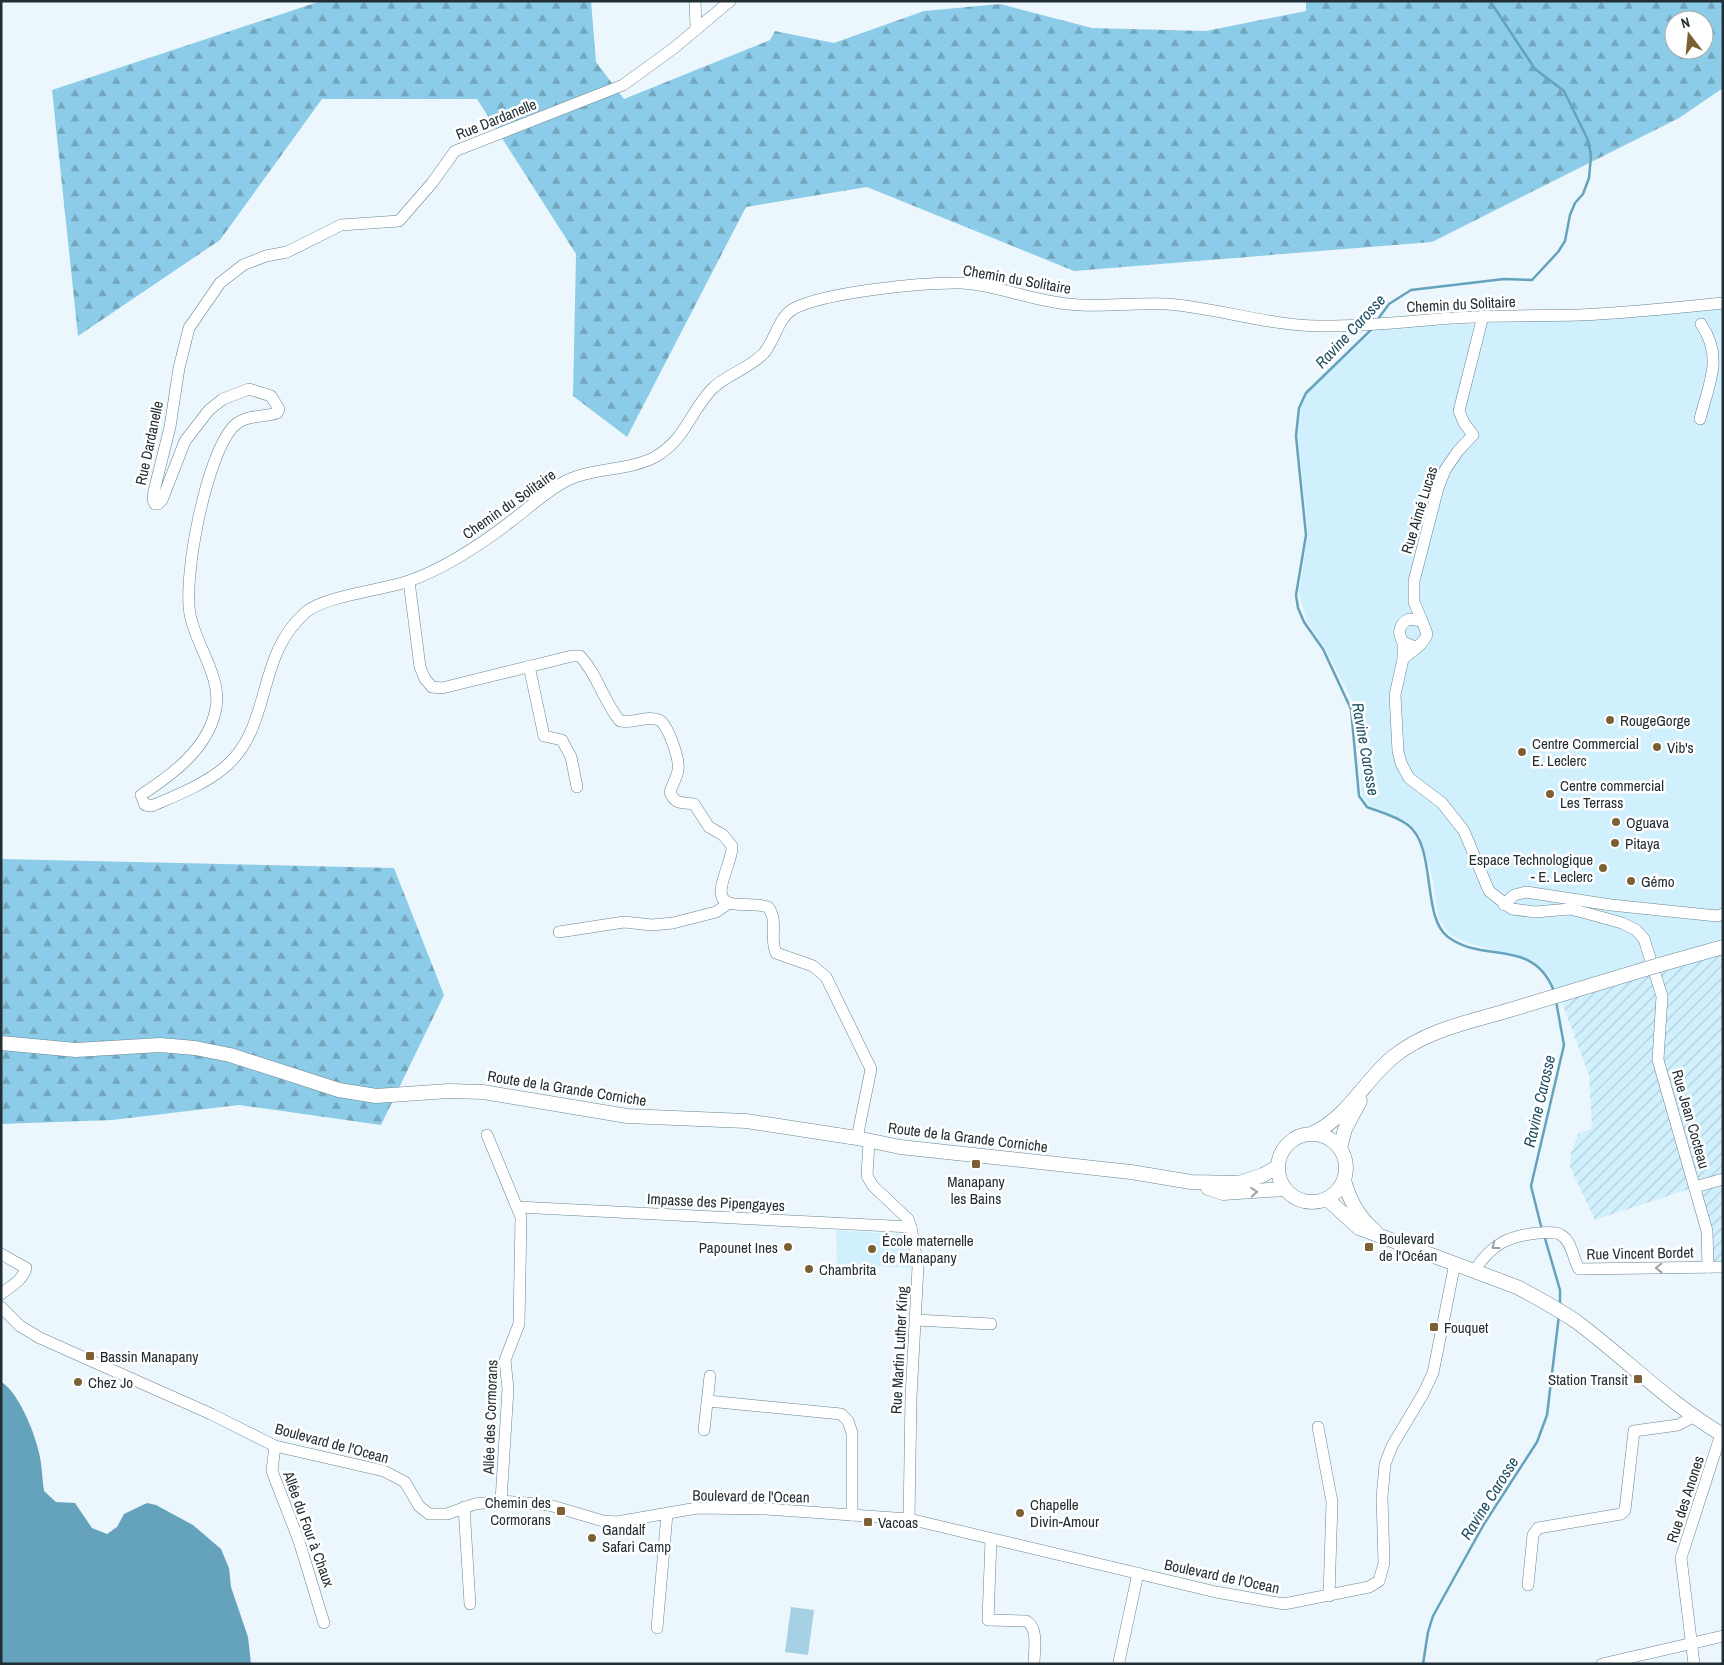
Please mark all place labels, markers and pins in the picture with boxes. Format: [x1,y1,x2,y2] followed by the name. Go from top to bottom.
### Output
[1620,710,1691,731] place label: RougeGorge
[1604,714,1616,726] marker: RougeGorge
[1532,733,1639,771] place label: Centre Commercial E. Leclerc
[1667,737,1694,758] place label: Vib's
[1651,741,1663,753] marker: Vib's
[1516,746,1528,758] marker: Centre Commercial E. Leclerc
[1560,775,1664,813] place label: Centre commercial Les Terrass
[1544,788,1556,800] marker: Centre commercial Les Terrass
[1626,812,1669,833] place label: Oguava
[1610,816,1622,828] marker: Oguava
[1625,833,1660,854] place label: Pitaya
[1609,837,1621,849] marker: Pitaya
[1469,849,1593,887] place label: Espace Technologique - E. Leclerc
[1597,862,1609,874] marker: Espace Technologique - E. Leclerc
[1641,871,1675,892] place label: Gémo
[1625,875,1637,887] marker: Gémo
[970,1158,982,1170] marker: Manapany les Bains
[947,1171,1006,1209] place label: Manapany les Bains
[1379,1228,1437,1266] place label: Boulevard de l'Océan
[882,1230,974,1268] place label: École maternelle de Manapany
[699,1237,778,1258] place label: Papounet Ines
[782,1241,794,1253] marker: Papounet Ines
[1363,1241,1375,1253] marker: Boulevard de l'Océan
[866,1243,878,1255] marker: École maternelle de Manapany
[819,1259,877,1280] place label: Chambrita
[803,1263,815,1275] marker: Chambrita
[1444,1317,1489,1338] place label: Fouquet
[1428,1321,1440,1333] marker: Fouquet
[100,1346,199,1367] place label: Bassin Manapany
[84,1350,96,1362] marker: Bassin Manapany
[1548,1369,1629,1390] place label: Station Transit
[88,1372,133,1393] place label: Chez Jo
[1632,1373,1644,1385] marker: Station Transit
[72,1376,84,1388] marker: Chez Jo
[485,1492,551,1530] place label: Chemin des Cormorans
[1030,1494,1099,1532] place label: Chapelle Divin-Amour
[555,1505,567,1517] marker: Chemin des Cormorans
[1014,1507,1026,1519] marker: Chapelle Divin-Amour
[878,1512,918,1533] place label: Vacoas
[862,1516,874,1528] marker: Vacoas
[602,1519,671,1557] place label: Gandalf Safari Camp
[586,1532,598,1544] marker: Gandalf Safari Camp

